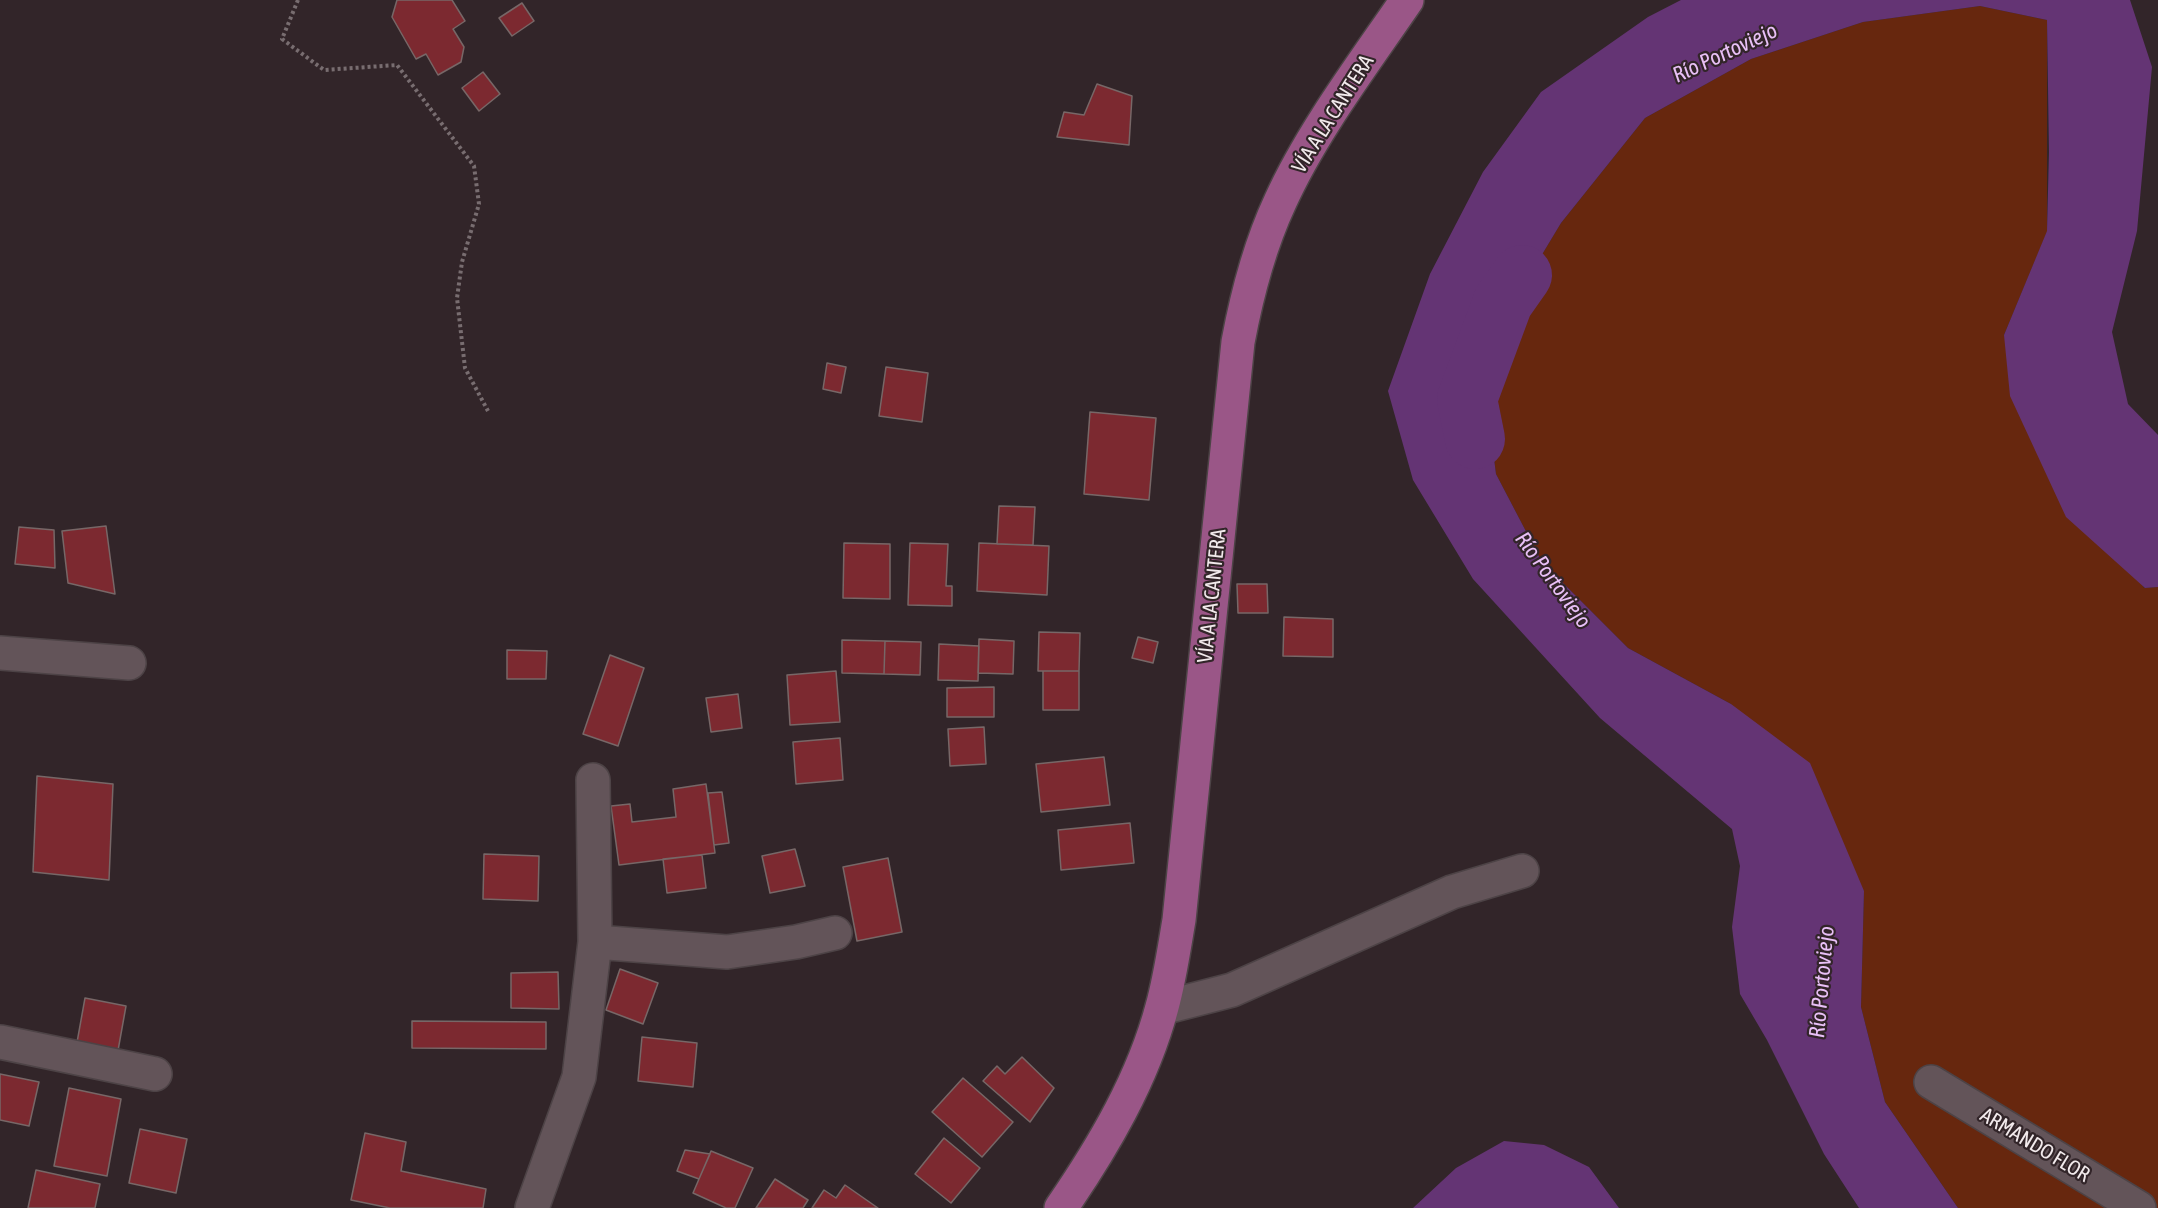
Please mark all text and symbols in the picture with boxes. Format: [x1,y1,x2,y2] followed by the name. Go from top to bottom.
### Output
[1669,17,1781,89] water label: Río Portoviejo
[1287,50,1379,178] street label: VÍA A LA CANTERA
[1509,527,1597,633] water label: Río Portoviejo
[1192,528,1232,664] street label: VÍA A LA CANTERA
[1804,925,1840,1039] water label: Río Portoviejo
[1976,1102,2094,1188] street label: ARMANDO FLOR

